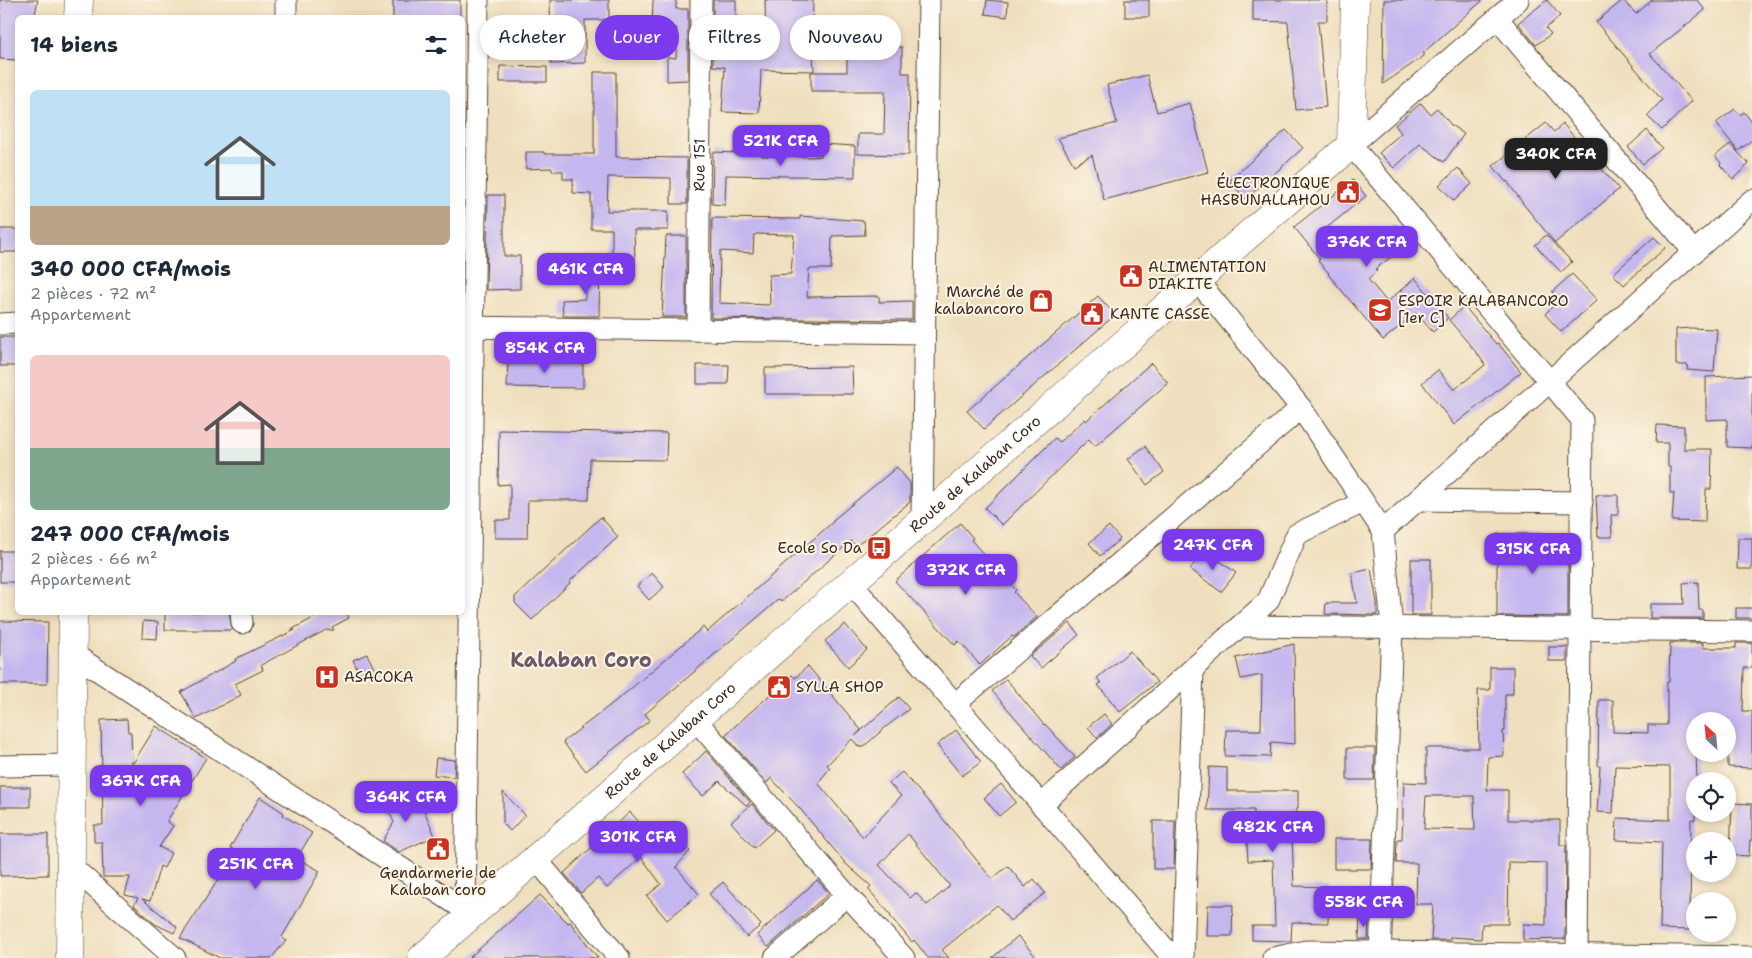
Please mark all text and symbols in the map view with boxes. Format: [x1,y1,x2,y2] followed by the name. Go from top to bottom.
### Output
[480,15,585,60] chip: Acheter
[595,15,679,60] chip: Louer
[689,15,780,60] chip: Filtres
[790,15,901,60] chip: Nouveau
[30,31,118,59] text: 14 biens
[422,31,450,59] icon: filters
[195,123,285,213] icon: home
[729,124,833,167] pin: 521K CFA
[744,130,818,151] text: 521K CFA
[689,138,710,192] street label: Rue 151
[1504,138,1608,180] pin: 340K CFA
[1516,143,1596,164] text: 340K CFA
[1201,172,1330,210] place label: ÉLECTRONIQUE HASBUNALLAHOU
[1335,179,1361,205] public building icon: ÉLECTRONIQUE HASBUNALLAHOU
[1315,226,1419,268] pin: 376K CFA
[1327,231,1407,252] text: 376K CFA
[534,252,638,295] pin: 461K CFA
[30,255,231,283] text: 340 000 CFA/mois
[1148,257,1266,294] place label: ALIMENTATION DIAKITE
[548,258,624,279] text: 461K CFA
[1118,263,1144,289] public building icon: ALIMENTATION DIAKITE
[934,282,1024,319] place label: Marché de kalabancoro
[30,283,156,304] text: 2 pièces · 72 m²
[1028,288,1054,314] shop icon: Marché de kalabancoro
[1398,291,1569,328] place label: ESPOIR KALABANCORO [1er C]
[1367,297,1393,323] school or university icon: ESPOIR KALABANCORO [1er C]
[1079,301,1105,327] public building icon: KANTE CASSE
[30,304,131,325] text: Appartement
[1110,304,1210,324] place label: KANTE CASSE
[493,332,597,374] pin: 854K CFA
[505,337,585,358] text: 854K CFA
[195,388,285,478] icon: home
[905,411,1045,537] street label: Route de Kalaban Coro
[30,520,230,548] text: 247 000 CFA/mois
[1161,528,1265,571] pin: 247K CFA
[1481,532,1585,575] pin: 315K CFA
[1173,534,1253,555] text: 247K CFA
[866,535,892,561] bus stop icon: Ecole So Da
[777,538,863,558] place label: Ecole So Da
[1495,538,1571,559] text: 315K CFA
[30,548,157,569] text: 2 pièces · 66 m²
[914,554,1018,596] pin: 372K CFA
[926,559,1006,580] text: 372K CFA
[30,569,131,590] text: Appartement
[510,647,652,673] district label: Kalaban Coro
[314,664,340,690] hospital icon: ASACOKA
[344,667,414,687] place label: ASACOKA
[766,674,792,700] public building icon: SYLLA SHOP
[796,677,884,697] place label: SYLLA SHOP
[600,678,740,804] street label: Route de Kalaban Coro
[1686,712,1736,762] north arrow
[1686,712,1736,942] map controls
[89,764,193,807] pin: 367K CFA
[101,770,181,791] text: 367K CFA
[1686,772,1736,822] button: locate
[354,780,458,823] pin: 364K CFA
[365,786,447,807] text: 364K CFA
[1221,810,1325,853] pin: 482K CFA
[1233,816,1313,837] text: 482K CFA
[586,820,690,863] pin: 301K CFA
[600,826,676,847] text: 301K CFA
[1686,832,1736,882] button: +
[425,836,451,862] public building icon: Gendarmerie de Kalaban coro
[204,848,308,890] pin: 251K CFA
[218,853,294,874] text: 251K CFA
[379,863,497,900] place label: Gendarmerie de Kalaban coro
[1312,886,1416,928] pin: 558K CFA
[1325,891,1403,912] text: 558K CFA
[1686,892,1736,942] button: −

